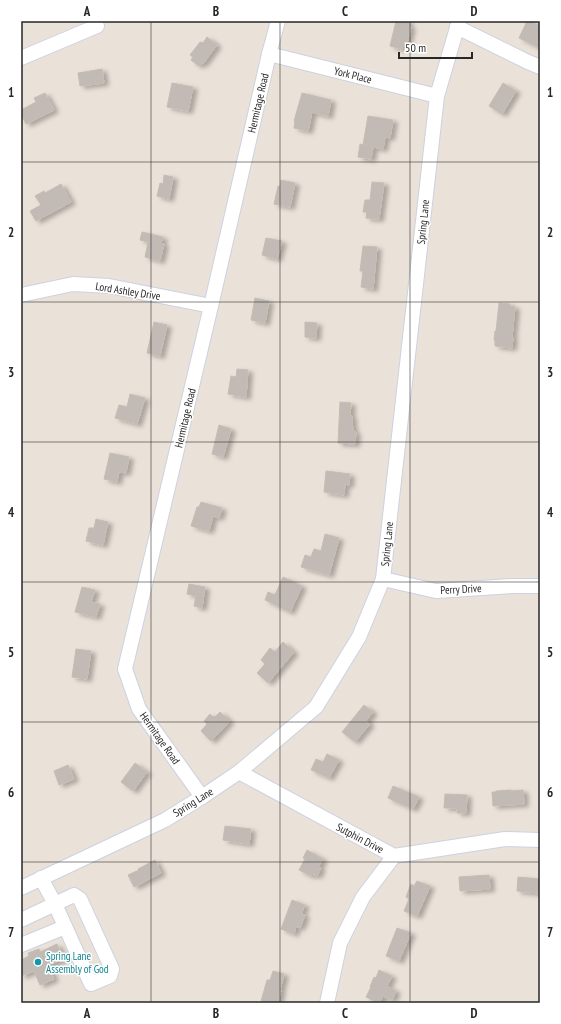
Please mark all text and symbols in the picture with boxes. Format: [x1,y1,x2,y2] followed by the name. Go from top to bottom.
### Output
[83,3,91,20] text: A
[213,3,219,20] text: B
[342,3,348,20] text: C
[471,3,478,20] text: D
[399,34,472,60] scale bar
[405,40,426,55] text: 50 m
[333,64,374,87] street label: York Place
[244,72,272,134] street label: Hermitage Road
[8,84,14,101] text: 1
[547,84,553,101] text: 1
[414,198,432,245] street label: Spring Lane
[8,224,14,241] text: 2
[547,224,553,241] text: 2
[95,279,162,303] street label: Lord Ashley Drive
[8,364,14,381] text: 3
[547,364,553,381] text: 3
[171,387,199,449] street label: Hermitage Road
[8,504,15,521] text: 4
[547,504,554,521] text: 4
[378,520,396,567] street label: Spring Lane
[440,581,482,597] street label: Perry Drive
[8,644,14,661] text: 5
[547,644,553,661] text: 5
[137,709,183,767] street label: Hermitage Road
[8,784,14,801] text: 6
[170,784,216,820] street label: Spring Lane
[547,784,553,801] text: 6
[334,820,386,857] street label: Sutphin Drive
[8,924,14,941] text: 7
[547,924,553,941] text: 7
[46,949,109,976] place label: Spring Lane Assembly of God
[33,957,43,967] marker: Spring Lane Assembly of God
[83,1005,91,1022] text: A
[213,1005,219,1022] text: B
[342,1005,348,1022] text: C
[471,1005,478,1022] text: D

